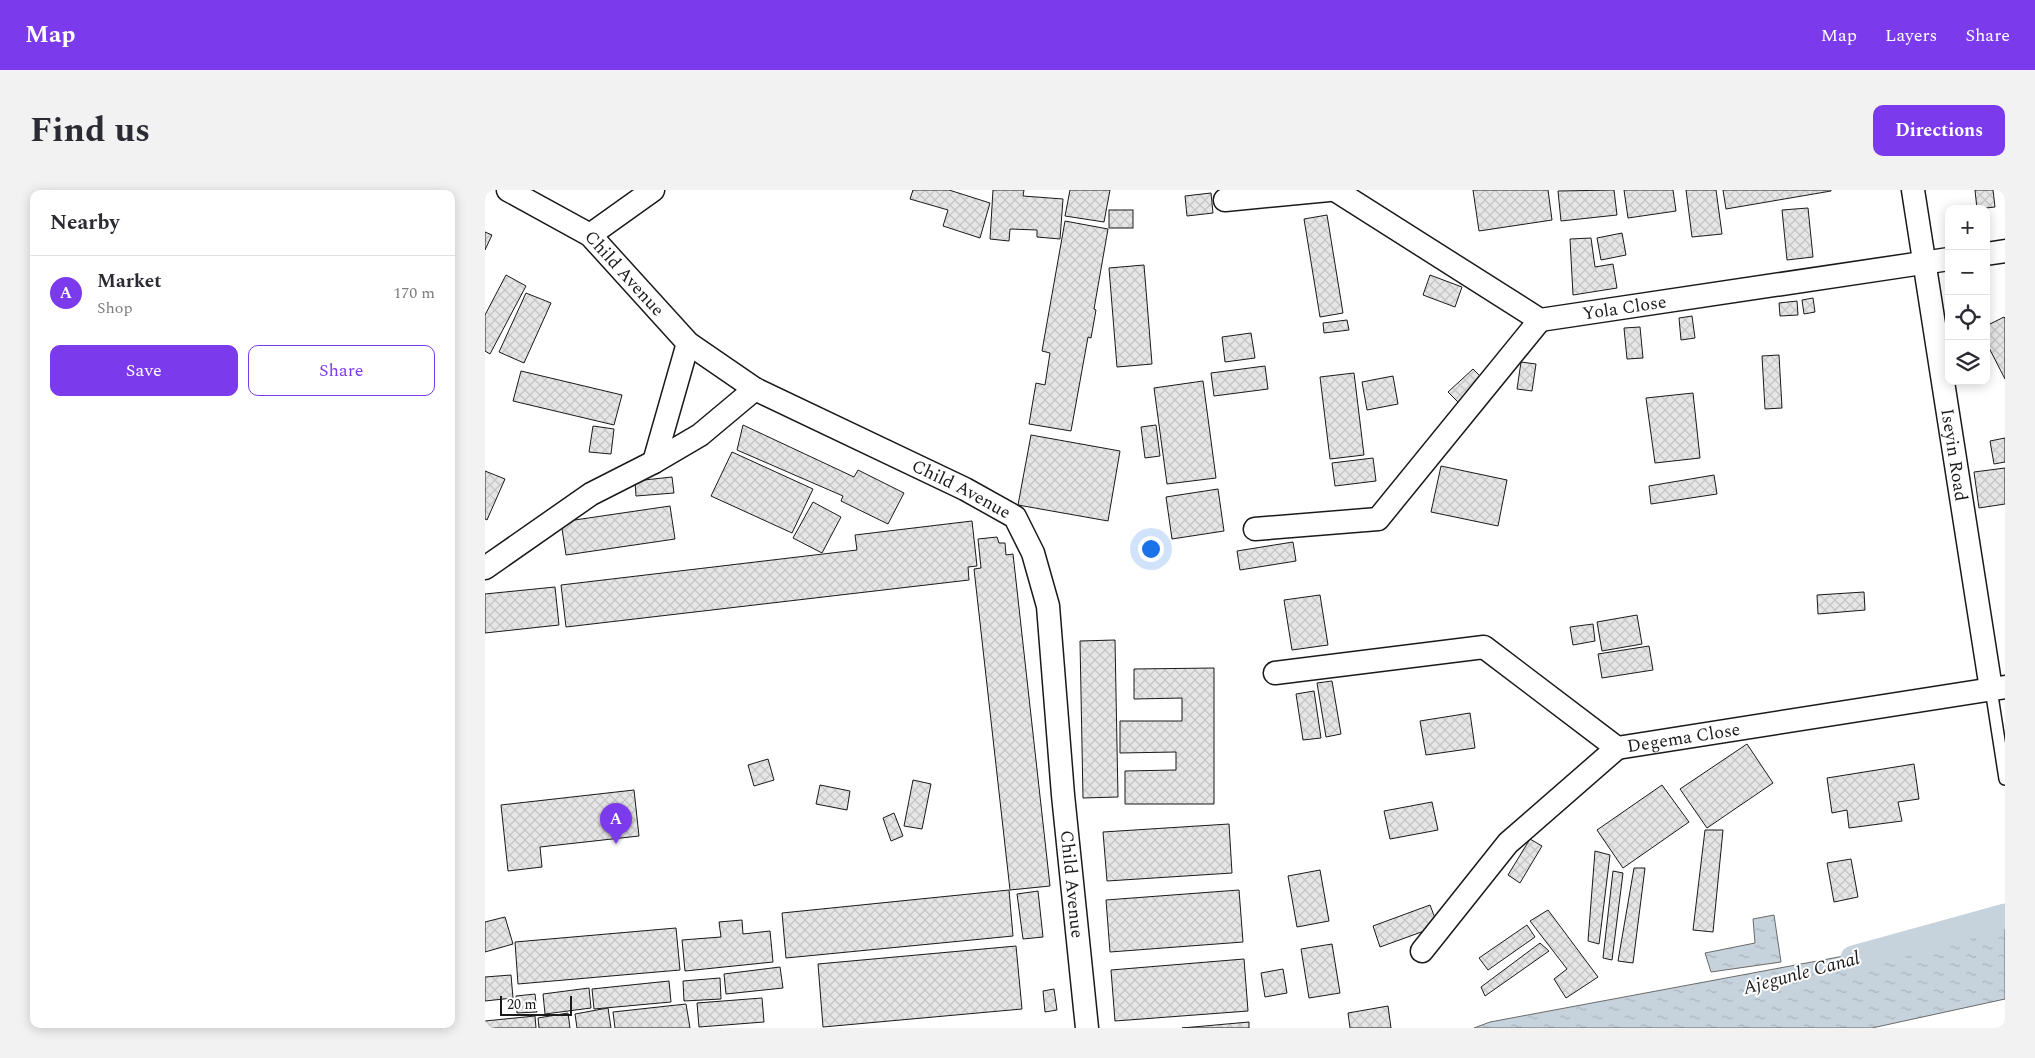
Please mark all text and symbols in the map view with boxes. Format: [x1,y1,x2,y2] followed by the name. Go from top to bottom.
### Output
[25,17,75,53] text: Map
[1821,22,1857,49] text: Map
[1885,22,1937,49] text: Layers
[1965,22,2010,49] text: Share
[30,104,150,157] text: Find us
[1873,105,2005,156] button: Directions
[1945,205,1990,385] map controls
[1945,205,1990,250] button: +
[50,207,120,239] text: Nearby
[578,224,671,323] street label: Child Avenue
[1945,250,1990,295] button: −
[97,267,162,296] text: Market
[60,281,72,305] text: A
[393,281,435,305] text: 170 m
[1581,288,1668,328] street label: Yola Close
[1945,295,1990,340] button: locate
[97,296,133,320] text: Shop
[1945,340,1990,385] button: layers
[50,345,238,396] button: Save
[248,345,435,396] button: Share
[1933,407,1974,503] street label: Iseyin Road
[907,453,1016,526] street label: Child Avenue
[1138,536,1164,562] your location
[1625,716,1742,760] street label: Degema Close
[600,803,632,844] pin: A
[1053,829,1091,939] street label: Child Avenue
[1739,944,1863,1003] water label: Ajegunle Canal
[500,993,573,1016] scale bar
[507,994,537,1015] text: 20 m

